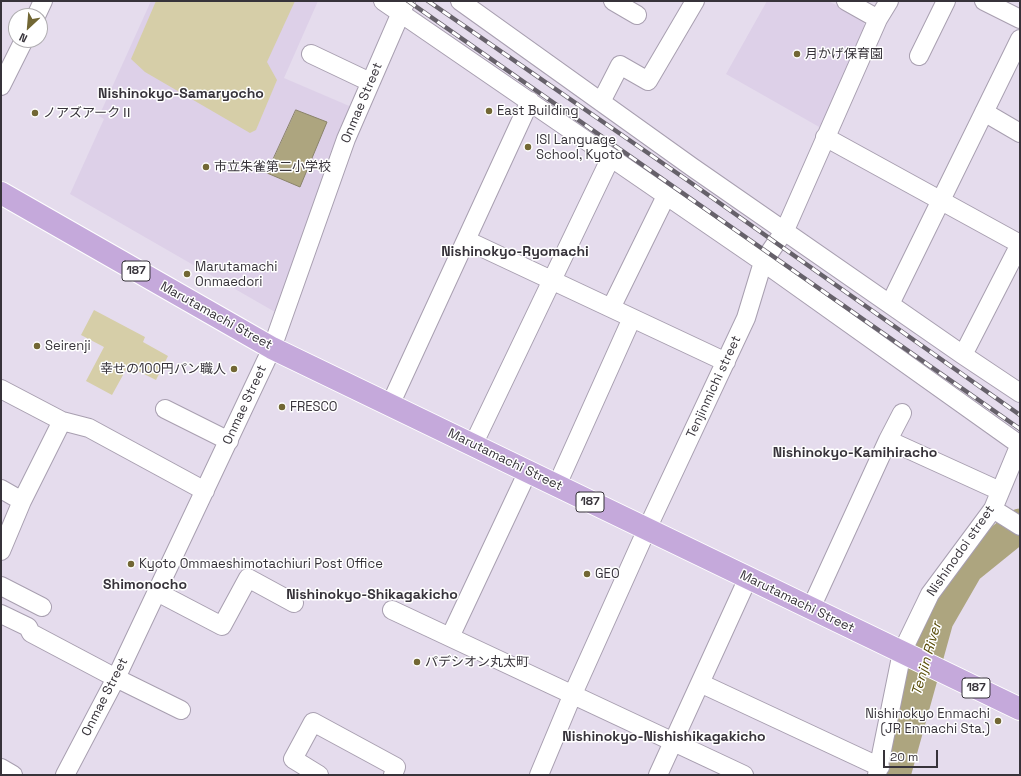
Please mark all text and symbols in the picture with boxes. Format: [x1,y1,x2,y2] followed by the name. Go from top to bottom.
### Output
[8,8,48,48] north arrow
[17,30,30,46] text: N
[805,46,883,62] place label: 月かげ保育園
[792,49,802,59] marker: 月かげ保育園
[338,60,386,146] street label: Onmae Street
[98,86,264,102] district label: Nishinokyo-Samaryocho
[497,103,579,119] place label: East Building
[43,105,133,121] place label: ノアズアークⅡ
[484,106,494,116] marker: East Building
[30,108,40,118] marker: ノアズアークⅡ
[536,132,623,163] place label: ISI Language School, Kyoto
[523,142,533,152] marker: ISI Language School, Kyoto
[214,159,331,175] place label: 市立朱雀第二小学校
[201,162,211,172] marker: 市立朱雀第二小学校
[441,244,589,260] district label: Nishinokyo-Ryomachi
[195,259,277,290] place label: Marutamachi Onmaedori
[122,261,150,281] road number: 187
[182,269,192,279] marker: Marutamachi Onmaedori
[157,279,275,353] street label: Marutamachi Street
[683,333,745,441] street label: Tenjinmichi street
[45,338,91,354] place label: Seirenji
[32,341,42,351] marker: Seirenji
[100,361,226,377] place label: 幸せの100円パン職人
[220,363,270,447] street label: Onmae Street
[229,364,239,374] marker: 幸せの100円パン職人
[290,399,338,415] place label: FRESCO
[277,402,287,412] marker: FRESCO
[445,425,565,495] street label: Marutamachi Street
[773,445,937,461] district label: Nishinokyo-Kamihiracho
[576,492,604,512] road number: 187
[924,503,998,599] street label: Nishinodoi street
[139,556,383,572] place label: Kyoto Ommaeshimotachiuri Post Office
[126,559,136,569] marker: Kyoto Ommaeshimotachiuri Post Office
[595,566,620,582] place label: GEO
[737,567,857,637] street label: Marutamachi Street
[582,569,592,579] marker: GEO
[103,577,187,593] district label: Shimonocho
[286,587,458,603] district label: Nishinokyo-Shikagakicho
[908,620,946,698] water label: Tenjin River
[425,654,529,670] place label: パデシオン丸太町
[79,655,131,739] street label: Onmae Street
[412,657,422,667] marker: パデシオン丸太町
[962,678,990,698] road number: 187
[865,706,990,737] place label: Nishinokyo Enmachi (JR Enmachi Sta.)
[993,716,1003,726] marker: Nishinokyo Enmachi (JR Enmachi Sta.)
[562,729,766,745] district label: Nishinokyo-Nishishikagakicho
[885,742,940,768] scale bar
[890,749,918,765] text: 20 m

